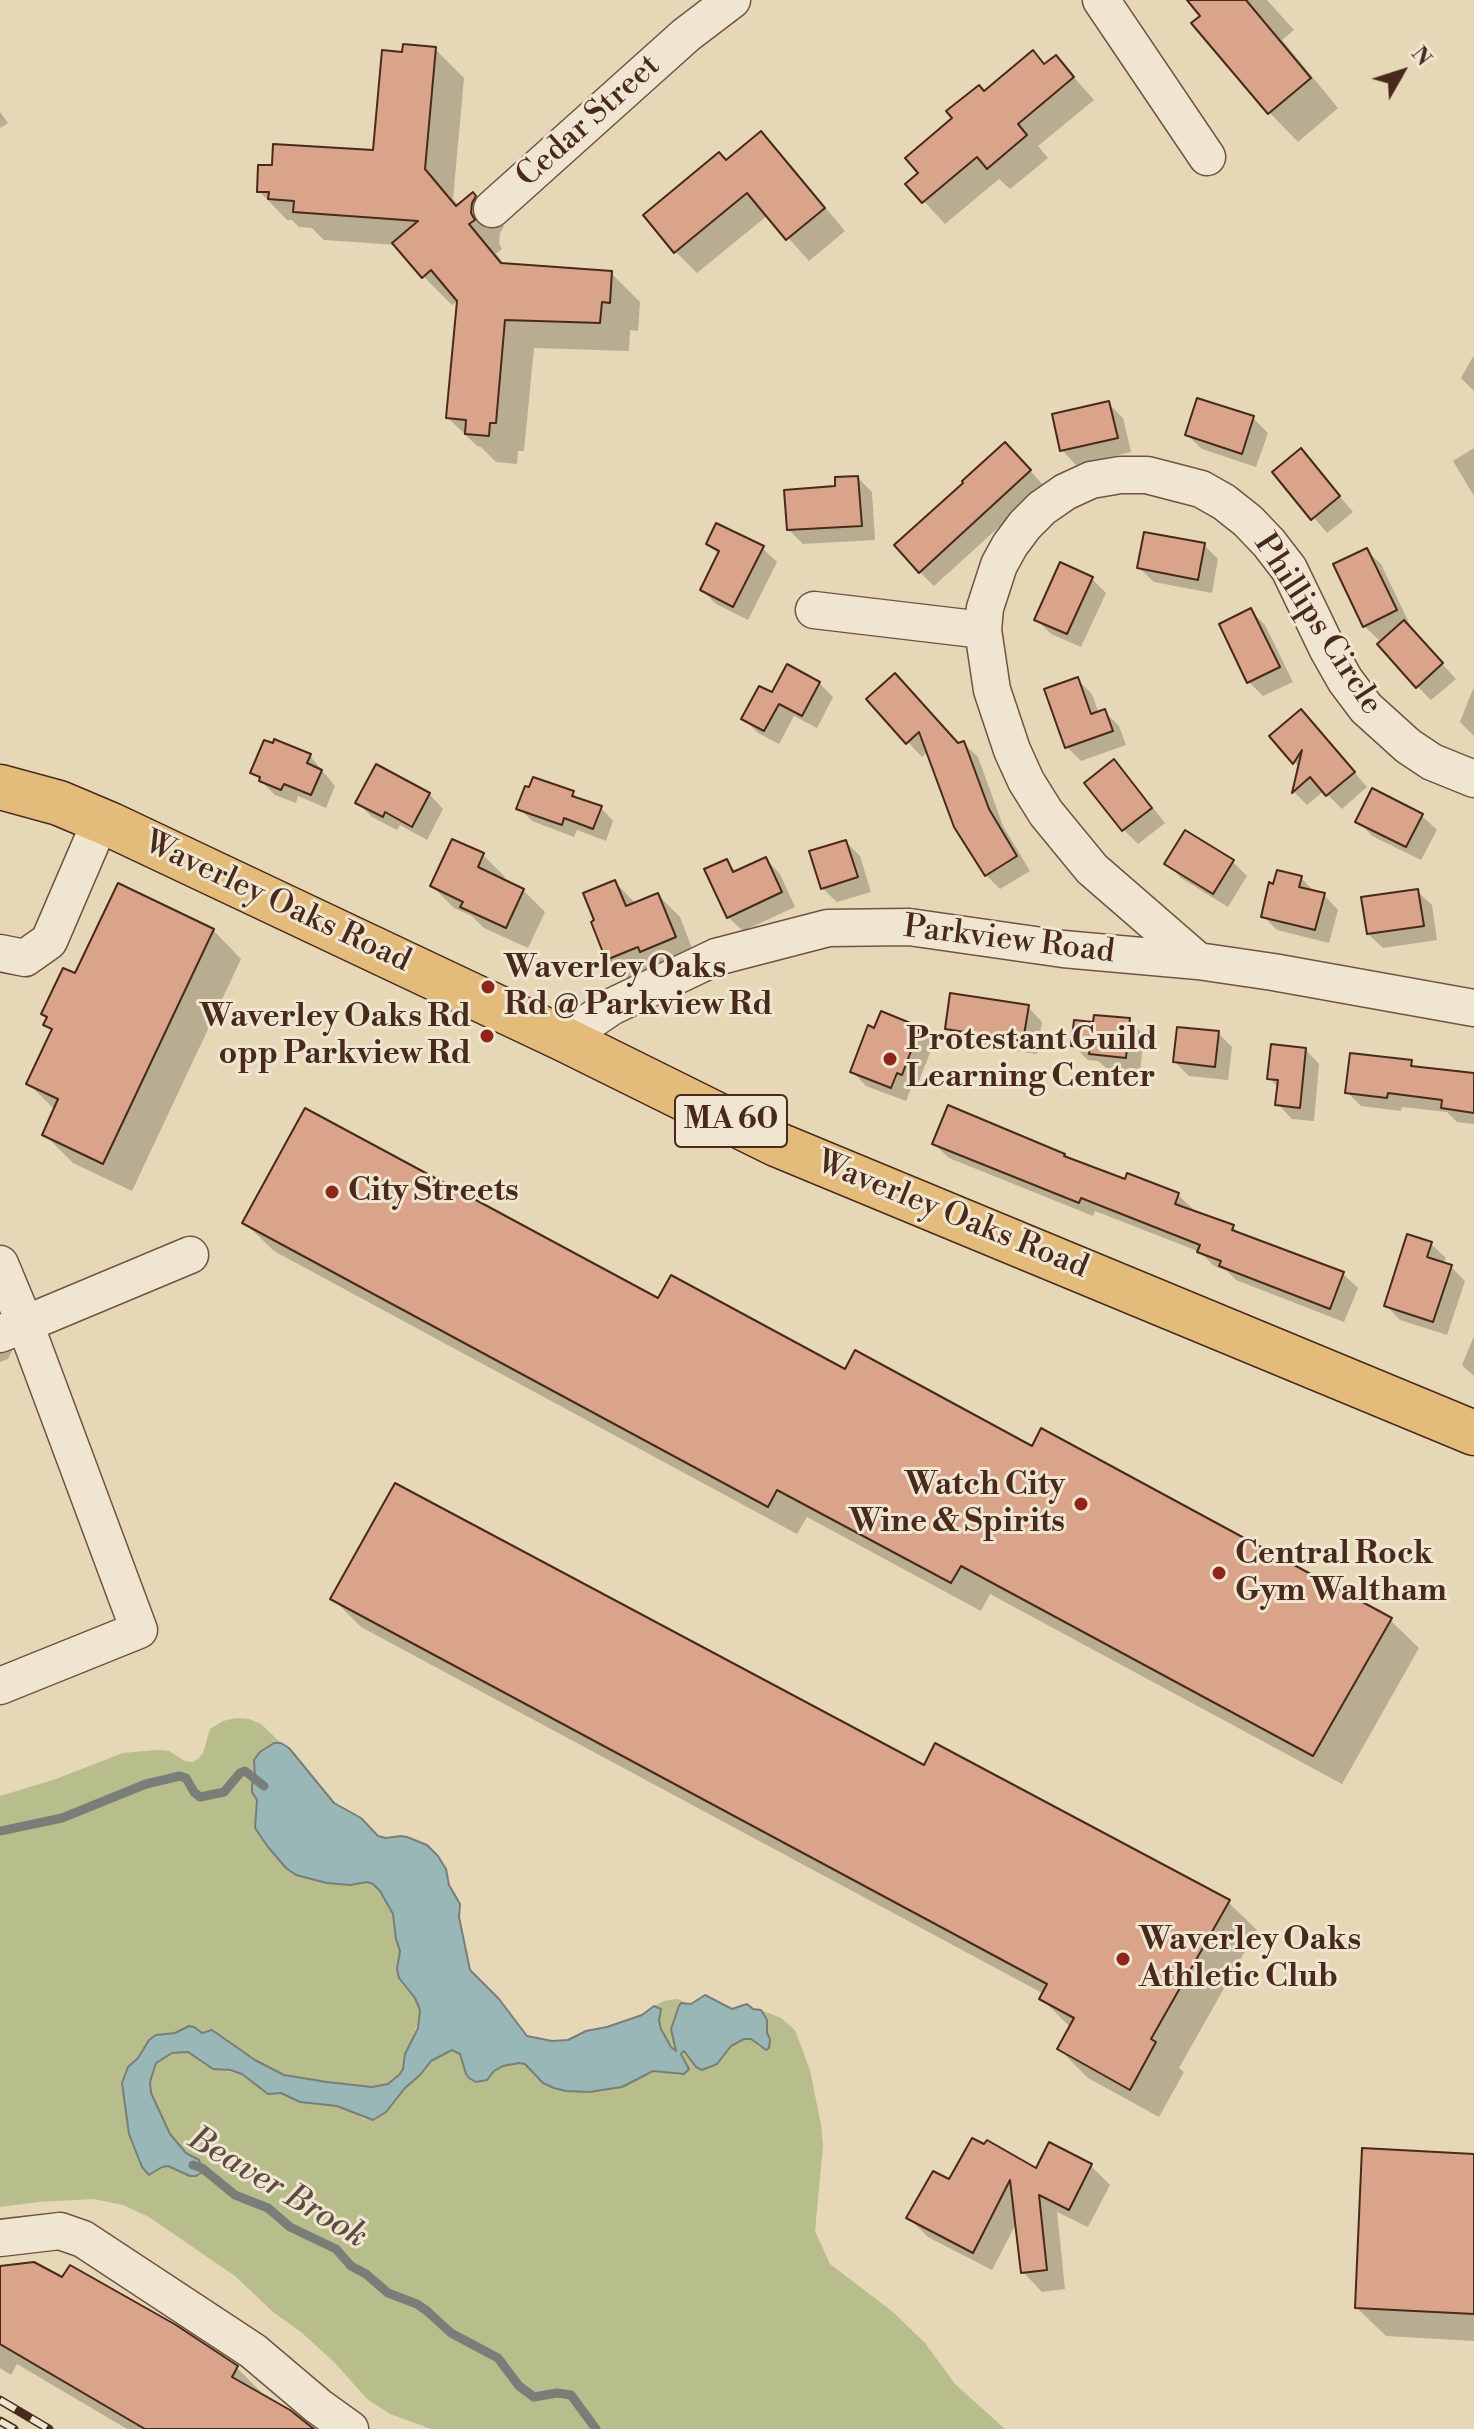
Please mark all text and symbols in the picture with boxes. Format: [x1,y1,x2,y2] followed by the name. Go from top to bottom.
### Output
[1362,32,1442,112] north arrow
[1405,41,1437,72] text: N
[509,48,669,196] street label: Cedar Street
[1244,527,1390,723] street label: Phillips Circle
[138,824,416,982] street label: Waverley Oaks Road
[901,909,1117,973] street label: Parkview Road
[504,950,773,1025] place label: Waverley Oaks Rd @ Parkview Rd
[479,978,497,996] marker: Waverley Oaks Rd @ Parkview Rd
[200,999,471,1074] place label: Waverley Oaks Rd opp Parkview Rd
[906,1022,1158,1097] place label: Protestant Guild Learning Center
[478,1027,496,1045] marker: Waverley Oaks Rd opp Parkview Rd
[881,1050,899,1068] marker: Protestant Guild Learning Center
[675,1095,787,1147] road number: MA 60
[811,1144,1093,1288] street label: Waverley Oaks Road
[348,1173,519,1211] place label: City Streets
[323,1183,341,1201] marker: City Streets
[849,1467,1065,1542] place label: Watch City Wine & Spirits
[1072,1495,1090,1513] marker: Watch City Wine & Spirits
[1235,1536,1447,1611] place label: Central Rock Gym Waltham
[1210,1564,1228,1582] marker: Central Rock Gym Waltham
[1139,1922,1361,1997] place label: Waverley Oaks Athletic Club
[1114,1950,1132,1968] marker: Waverley Oaks Athletic Club
[180,2120,374,2258] water label: Beaver Brook

